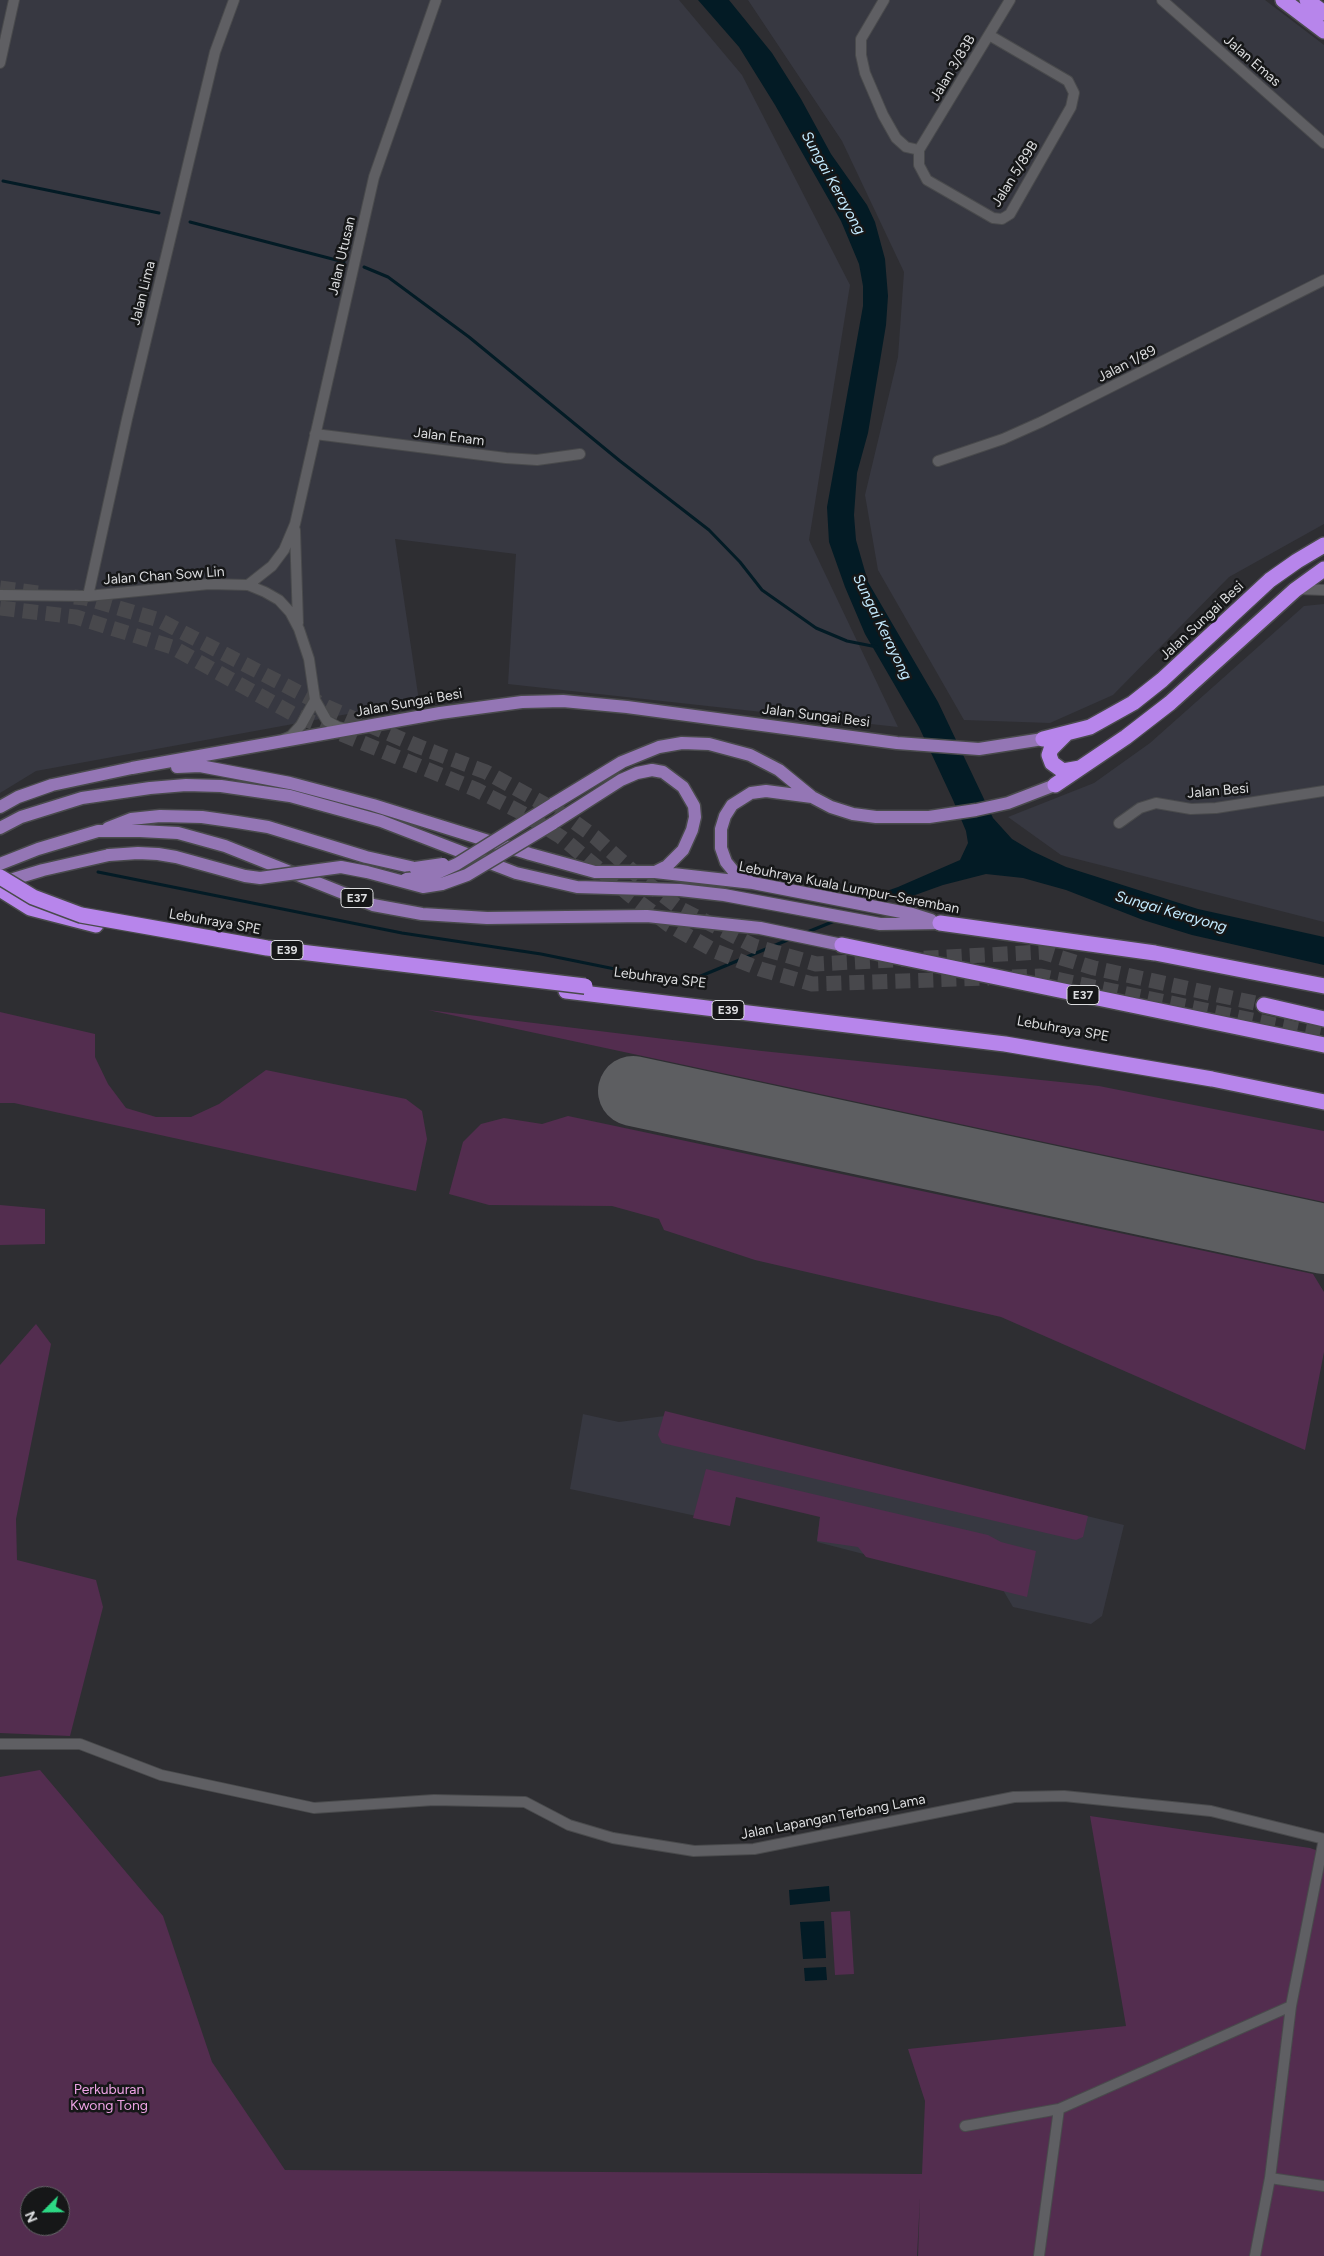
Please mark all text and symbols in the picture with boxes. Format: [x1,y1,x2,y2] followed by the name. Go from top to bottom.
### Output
[927,32,979,104] street label: Jalan 3/83B
[1220,32,1284,90] street label: Jalan Emas
[797,128,869,238] water label: Sungai Kerayong
[988,138,1042,210] street label: Jalan 5/89B
[325,215,359,297] street label: Jalan Utusan
[127,259,159,327] street label: Jalan Lima
[1095,342,1159,386] street label: Jalan 1/89
[413,424,485,450] street label: Jalan Enam
[103,563,225,589] street label: Jalan Chan Sow Lin
[849,571,915,683] water label: Sungai Kerayong
[1157,578,1247,664] street label: Jalan Sungai Besi
[354,685,464,721] street label: Jalan Sungai Besi
[761,701,871,731] street label: Jalan Sungai Besi
[1186,780,1250,802] street label: Jalan Besi
[737,858,961,918] street label: Lebuhraya Kuala Lumpur–Seremban
[1113,887,1229,937] water label: Sungai Kerayong
[341,888,373,908] road number: E37
[168,906,262,938] street label: Lebuhraya SPE
[271,940,303,960] road number: E39
[613,964,707,992] street label: Lebuhraya SPE
[1067,986,1099,1004] road number: E37
[712,1000,744,1020] road number: E39
[1016,1013,1110,1045] street label: Lebuhraya SPE
[739,1791,927,1843] street label: Jalan Lapangan Terbang Lama
[70,2082,148,2114] park label: Perkuburan Kwong Tong
[20,2186,70,2236] north arrow
[22,2208,42,2225] text: N

